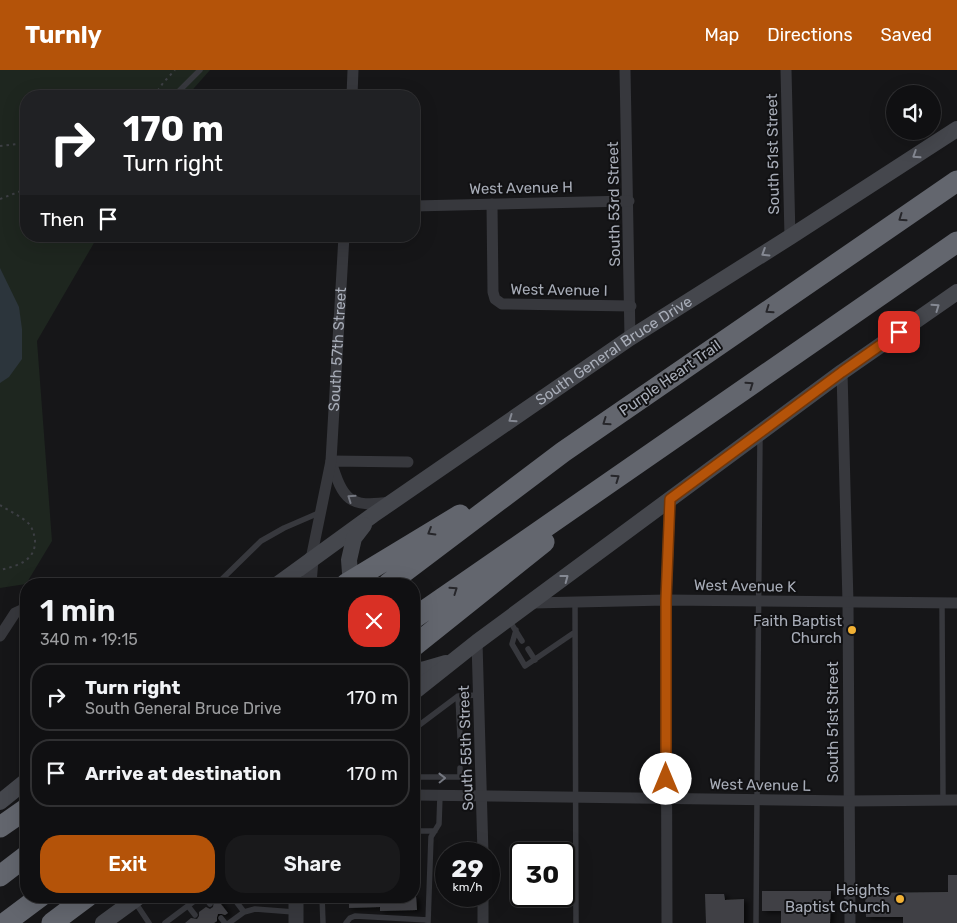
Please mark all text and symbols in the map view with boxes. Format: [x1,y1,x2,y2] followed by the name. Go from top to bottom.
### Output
[25,21,102,49] text: Turnly
[704,24,739,46] text: Map
[767,24,853,46] text: Directions
[881,24,932,46] text: Saved
[886,85,941,140] map controls
[886,85,941,140] button: sound
[763,93,783,215] street label: South 51st Street
[123,108,224,150] text: 170 m
[40,110,105,175] icon: right
[604,141,624,267] street label: South 53rd Street
[912,149,921,159] one-way arrow
[123,150,223,177] text: Turn right
[469,178,573,198] street label: West Avenue H
[94,205,122,233] icon: arrive
[40,208,84,231] text: Then
[899,212,908,221] one-way arrow
[761,247,770,256] one-way arrow
[510,280,608,300] street label: West Avenue I
[325,286,350,412] street label: South 57th Street
[532,292,695,409] street label: South General Bruce Drive
[765,304,774,313] one-way arrow
[930,304,940,313] one-way arrow
[878,311,920,353] pin
[885,318,913,346] icon: arrive
[616,336,724,420] street label: Purple Heart Trail
[744,382,754,391] one-way arrow
[508,413,518,422] one-way arrow
[602,416,612,425] one-way arrow
[610,475,620,484] one-way arrow
[347,495,357,504] one-way arrow
[428,526,437,536] one-way arrow
[559,575,569,584] one-way arrow
[694,576,796,596] street label: West Avenue K
[448,587,458,596] one-way arrow
[40,593,115,629] text: 1 min
[348,595,400,647] button: close
[753,612,842,647] place label: Faith Baptist Church
[846,624,858,636] marker: Faith Baptist Church
[40,630,138,649] text: 340 m · 19:15
[824,661,842,783] street label: South 51st Street
[85,676,180,699] text: Turn right
[42,683,70,711] icon: right
[455,685,477,811] street label: South 55th Street
[347,686,398,709] text: 170 m
[85,699,281,718] text: South General Bruce Drive
[639,752,691,804] position arrow
[42,759,70,787] icon: arrive
[85,762,281,785] text: Arrive at destination
[347,762,398,785] text: 170 m
[438,772,446,783] one-way arrow
[709,775,811,795] street label: West Avenue L
[40,835,215,893] button: Exit
[225,835,400,893] button: Share
[510,842,575,907] speed limit sign: 30
[451,854,484,883] text: 29
[453,880,482,894] text: km/h
[785,881,890,916] place label: Heights Baptist Church
[894,893,906,905] marker: Heights Baptist Church

